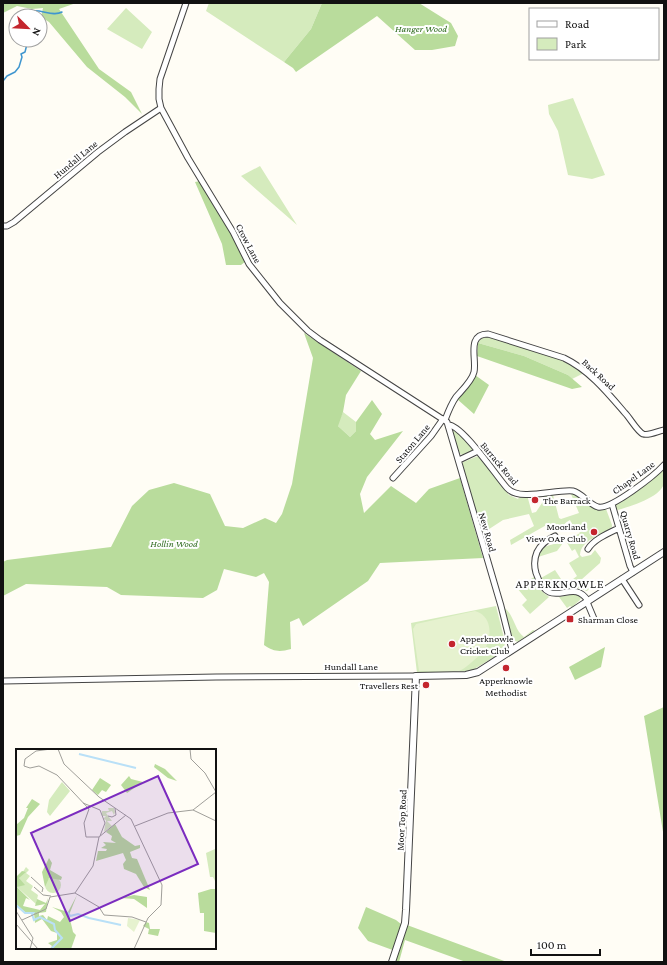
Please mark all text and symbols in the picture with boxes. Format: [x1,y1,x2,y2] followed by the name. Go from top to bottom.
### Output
[8,8,48,48] north arrow
[529,8,659,60] legend
[565,17,590,31] text: Road
[395,23,447,34] park label: Hanger Wood
[30,26,44,38] text: N
[565,37,587,51] text: Park
[51,138,100,181] street label: Hundall Lane
[234,222,264,265] street label: Crow Lane
[580,356,618,393] street label: Back Road
[393,421,432,465] street label: Staton Lane
[478,440,521,488] street label: Barrack Road
[610,458,657,496] street label: Chapel Lane
[530,495,540,505] marker: The Barrack
[543,495,591,506] place label: The Barrack
[618,509,643,562] street label: Quarry Road
[477,511,499,554] street label: New Road
[526,521,587,544] place label: Moorland View OAP Club
[589,527,599,537] marker: Moorland View OAP Club
[150,538,198,549] park label: Hollin Wood
[515,577,605,591] district label: APPERKNOWLE
[565,614,575,624] marker: Sharman Close
[578,614,639,625] place label: Sharman Close
[460,633,514,656] place label: Apperknowle Cricket Club
[447,639,457,649] marker: Apperknowle Cricket Club
[324,661,378,672] street label: Hundall Lane
[501,663,511,673] marker: Apperknowle Methodist
[479,675,533,698] place label: Apperknowle Methodist
[360,680,419,691] place label: Travellers Rest
[421,680,431,690] marker: Travellers Rest
[16,749,216,949] inset map
[394,789,409,851] street label: Moor Top Road
[531,931,600,957] scale bar
[537,938,567,952] text: 100 m

